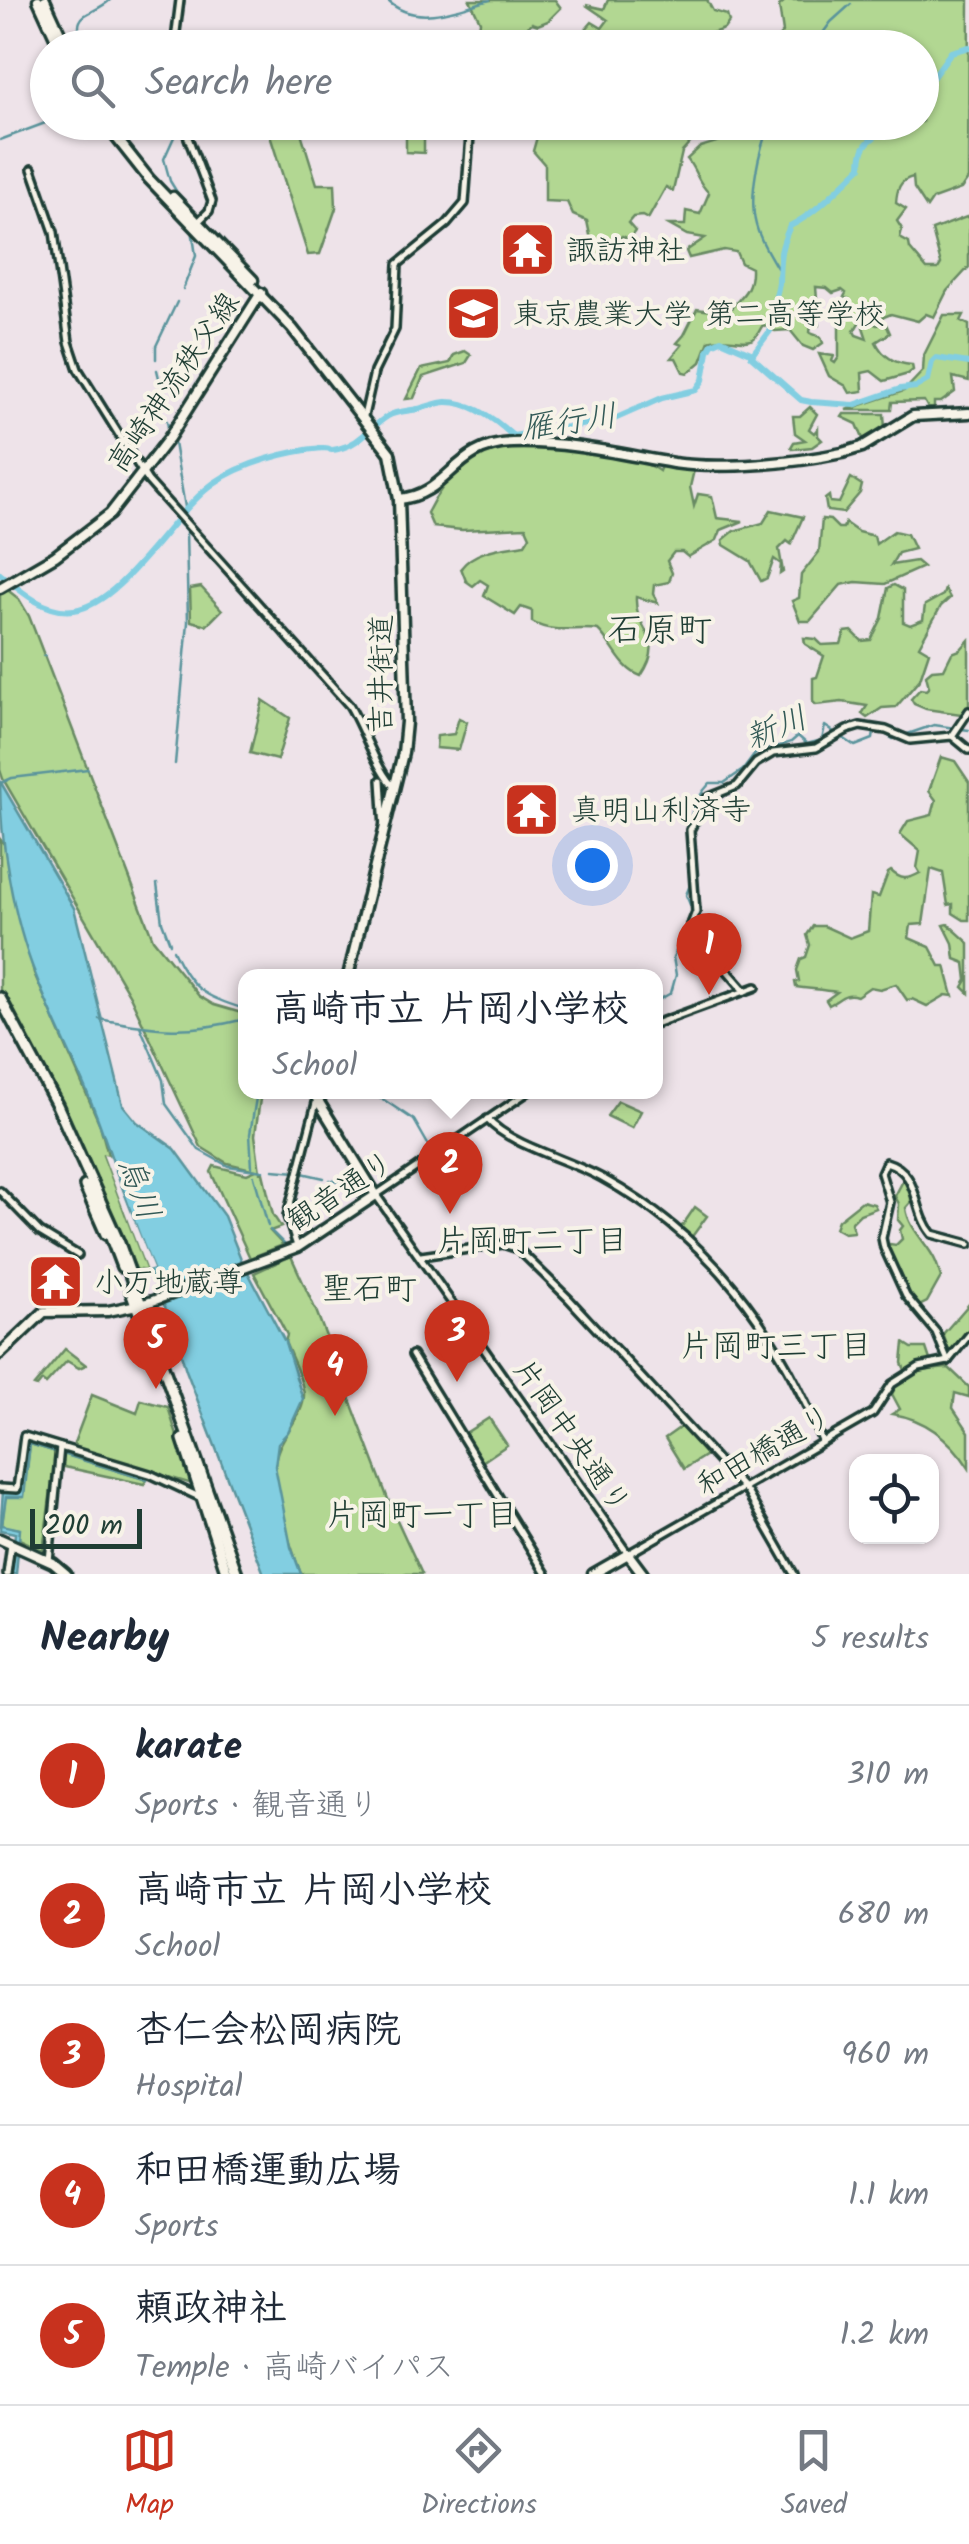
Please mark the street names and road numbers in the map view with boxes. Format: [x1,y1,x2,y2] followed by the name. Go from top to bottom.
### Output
[96,283,253,484] street label: 高崎神流秩父線
[359,614,407,734] street label: 吉井街道
[278,1140,404,1245] street label: 観音通り
[499,1350,642,1525] street label: 片岡中央通り
[688,1393,842,1510] street label: 和田橋通り

